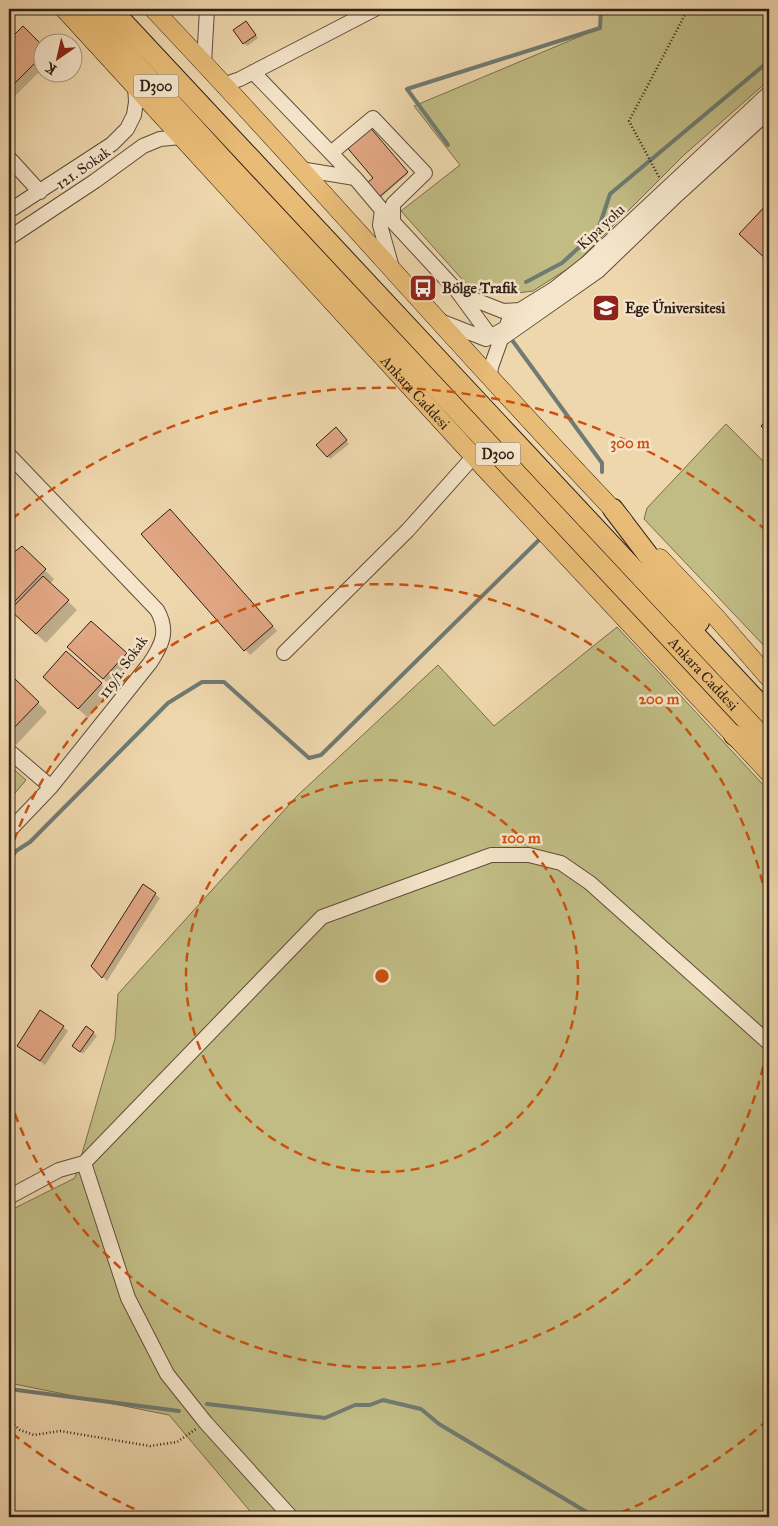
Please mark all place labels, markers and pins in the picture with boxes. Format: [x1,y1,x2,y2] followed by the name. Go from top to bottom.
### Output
[408,273,438,303] bus stop icon: Bölge Trafik
[442,279,519,298] place label: Bölge Trafik
[591,293,621,323] school or university icon: Ege Üniversitesi
[625,298,726,318] place label: Ege Üniversitesi
[373,967,391,985] centre of rings

